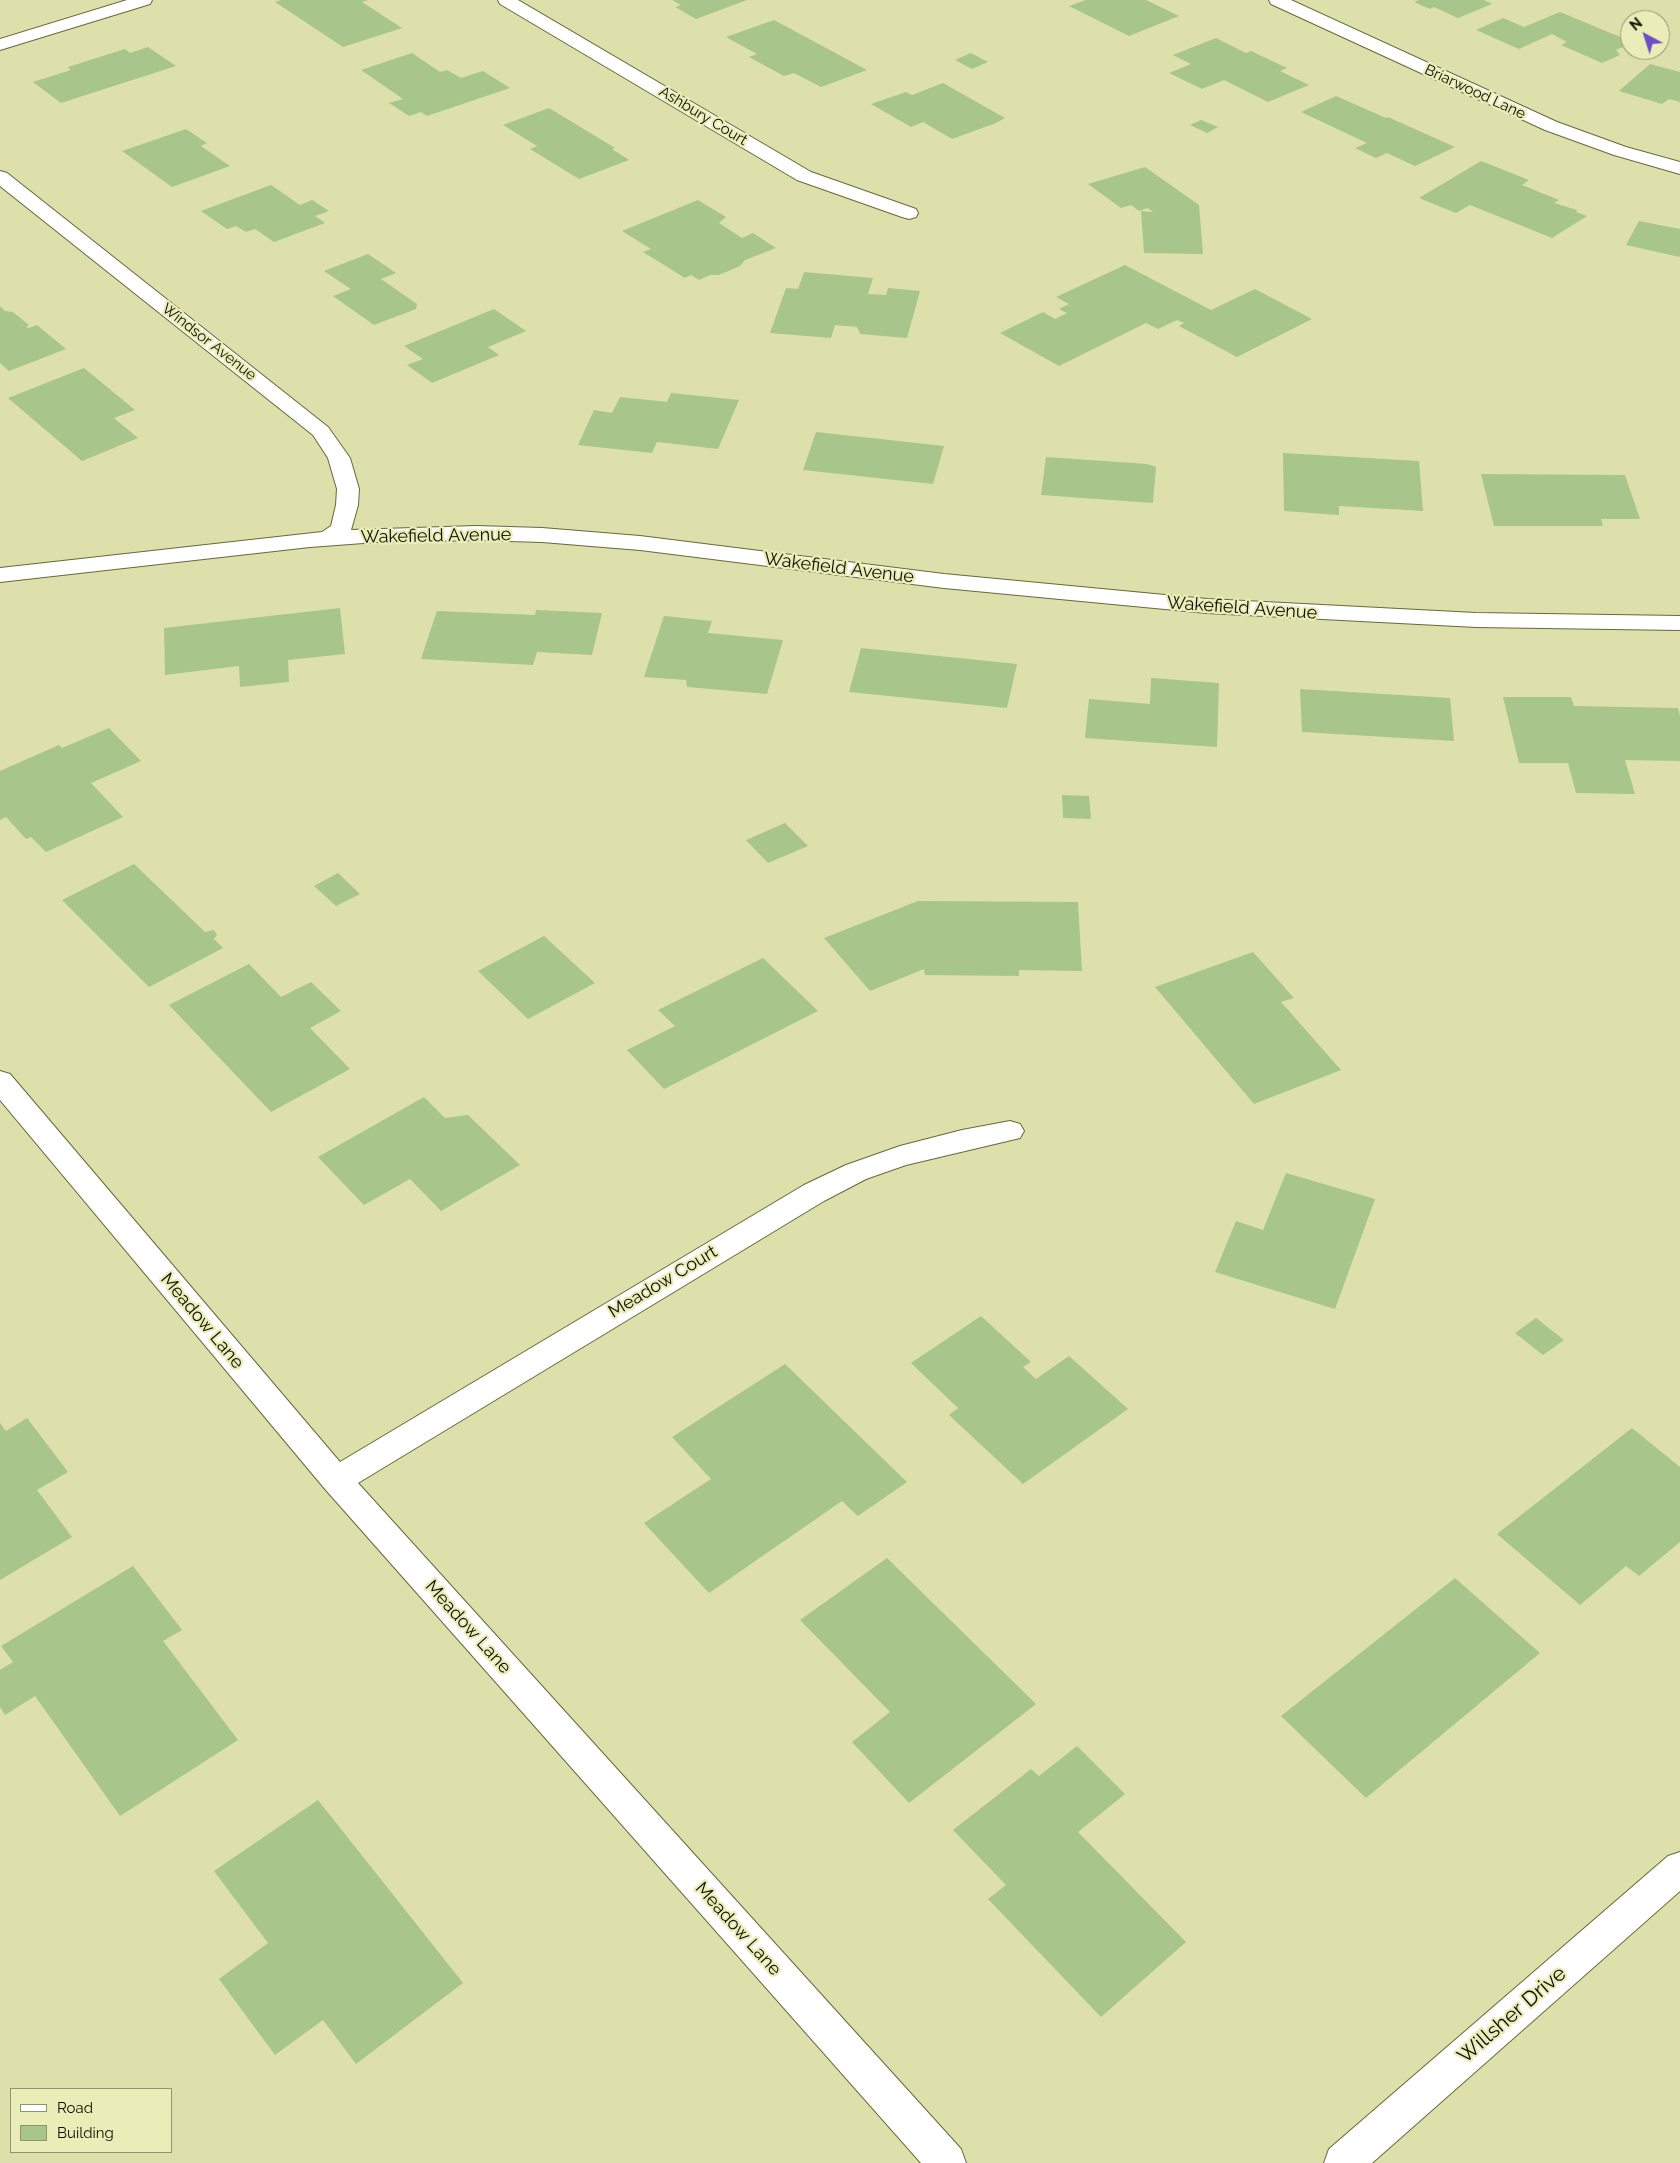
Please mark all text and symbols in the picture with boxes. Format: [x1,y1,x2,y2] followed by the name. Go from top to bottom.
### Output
[1620,10,1670,60] north arrow
[1627,15,1645,34] text: N
[1422,61,1528,123] street label: Briarwood Lane
[656,83,750,149] street label: Ashbury Court
[158,300,260,384] street label: Windsor Avenue
[360,524,512,548] street label: Wakefield Avenue
[763,548,915,588] street label: Wakefield Avenue
[1166,592,1318,624] street label: Wakefield Avenue
[605,1241,721,1323] street label: Meadow Court
[156,1269,248,1373] street label: Meadow Lane
[420,1576,516,1678] street label: Meadow Lane
[690,1878,786,1980] street label: Meadow Lane
[1453,1961,1571,2069] street label: Willsher Drive
[10,2088,172,2153] legend
[57,2099,93,2117] text: Road
[57,2124,114,2142] text: Building

